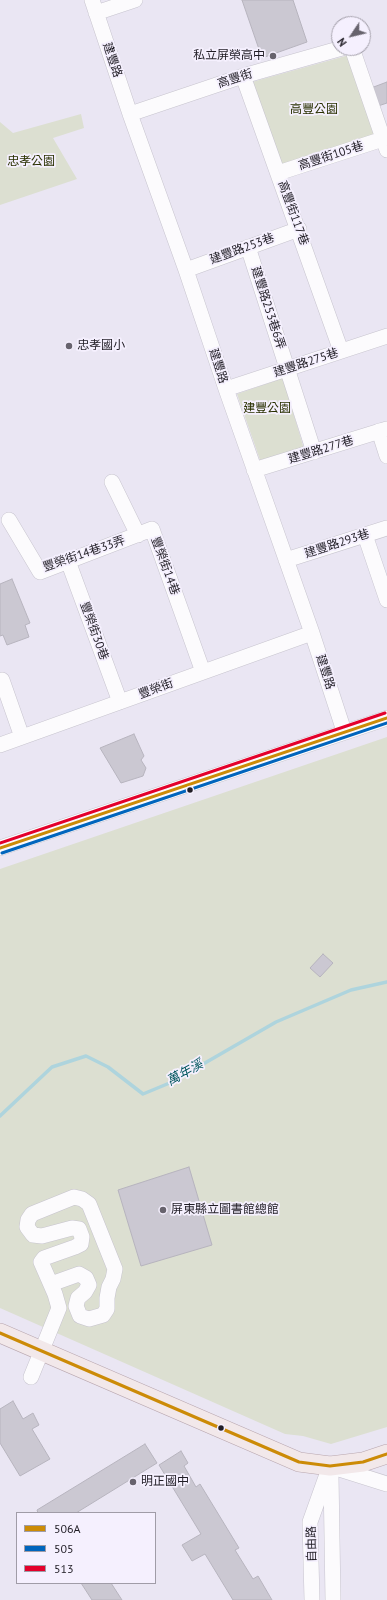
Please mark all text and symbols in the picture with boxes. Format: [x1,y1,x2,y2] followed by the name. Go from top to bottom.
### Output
[331,16,371,56] north arrow
[334,35,350,49] text: N
[99,41,125,79] street label: 建豐路
[193,49,265,63] place label: 私立屏榮高中
[268,51,278,61] marker: 私立屏榮高中
[216,67,254,91] street label: 高豐街
[290,103,338,117] park label: 高豐公園
[297,139,365,173] street label: 高豐街105巷
[7,155,55,169] park label: 忠孝公園
[275,179,311,247] street label: 高豐街117巷
[208,231,276,267] street label: 建豐路253巷
[248,265,288,351] street label: 建豐路253巷6弄
[77,339,125,353] place label: 忠孝國小
[64,341,74,351] marker: 忠孝國小
[272,346,340,380] street label: 建豐路275巷
[206,347,230,385] street label: 建豐路
[243,402,291,416] park label: 建豐公園
[287,433,355,467] street label: 建豐路277巷
[303,527,371,561] street label: 建豐路293巷
[41,533,127,575] street label: 豐榮街14巷33弄
[148,535,182,597] street label: 豐榮街14巷
[77,600,111,662] street label: 豐榮街30巷
[313,653,337,691] street label: 建豐路
[137,676,175,702] street label: 豐榮街
[185,785,195,795] unlabelled marker
[164,1057,206,1089] water label: 萬年溪
[171,1203,279,1217] place label: 屏東縣立圖書館總館
[158,1205,168,1215] marker: 屏東縣立圖書館總館
[216,1423,226,1433] unlabelled marker
[141,1475,189,1489] place label: 明正國中
[128,1477,138,1487] marker: 明正國中
[16,1512,156,1584] legend
[54,1521,81,1536] text: 506A
[304,1526,320,1562] street label: 自由路
[54,1541,74,1556] text: 505
[54,1561,74,1576] text: 513

